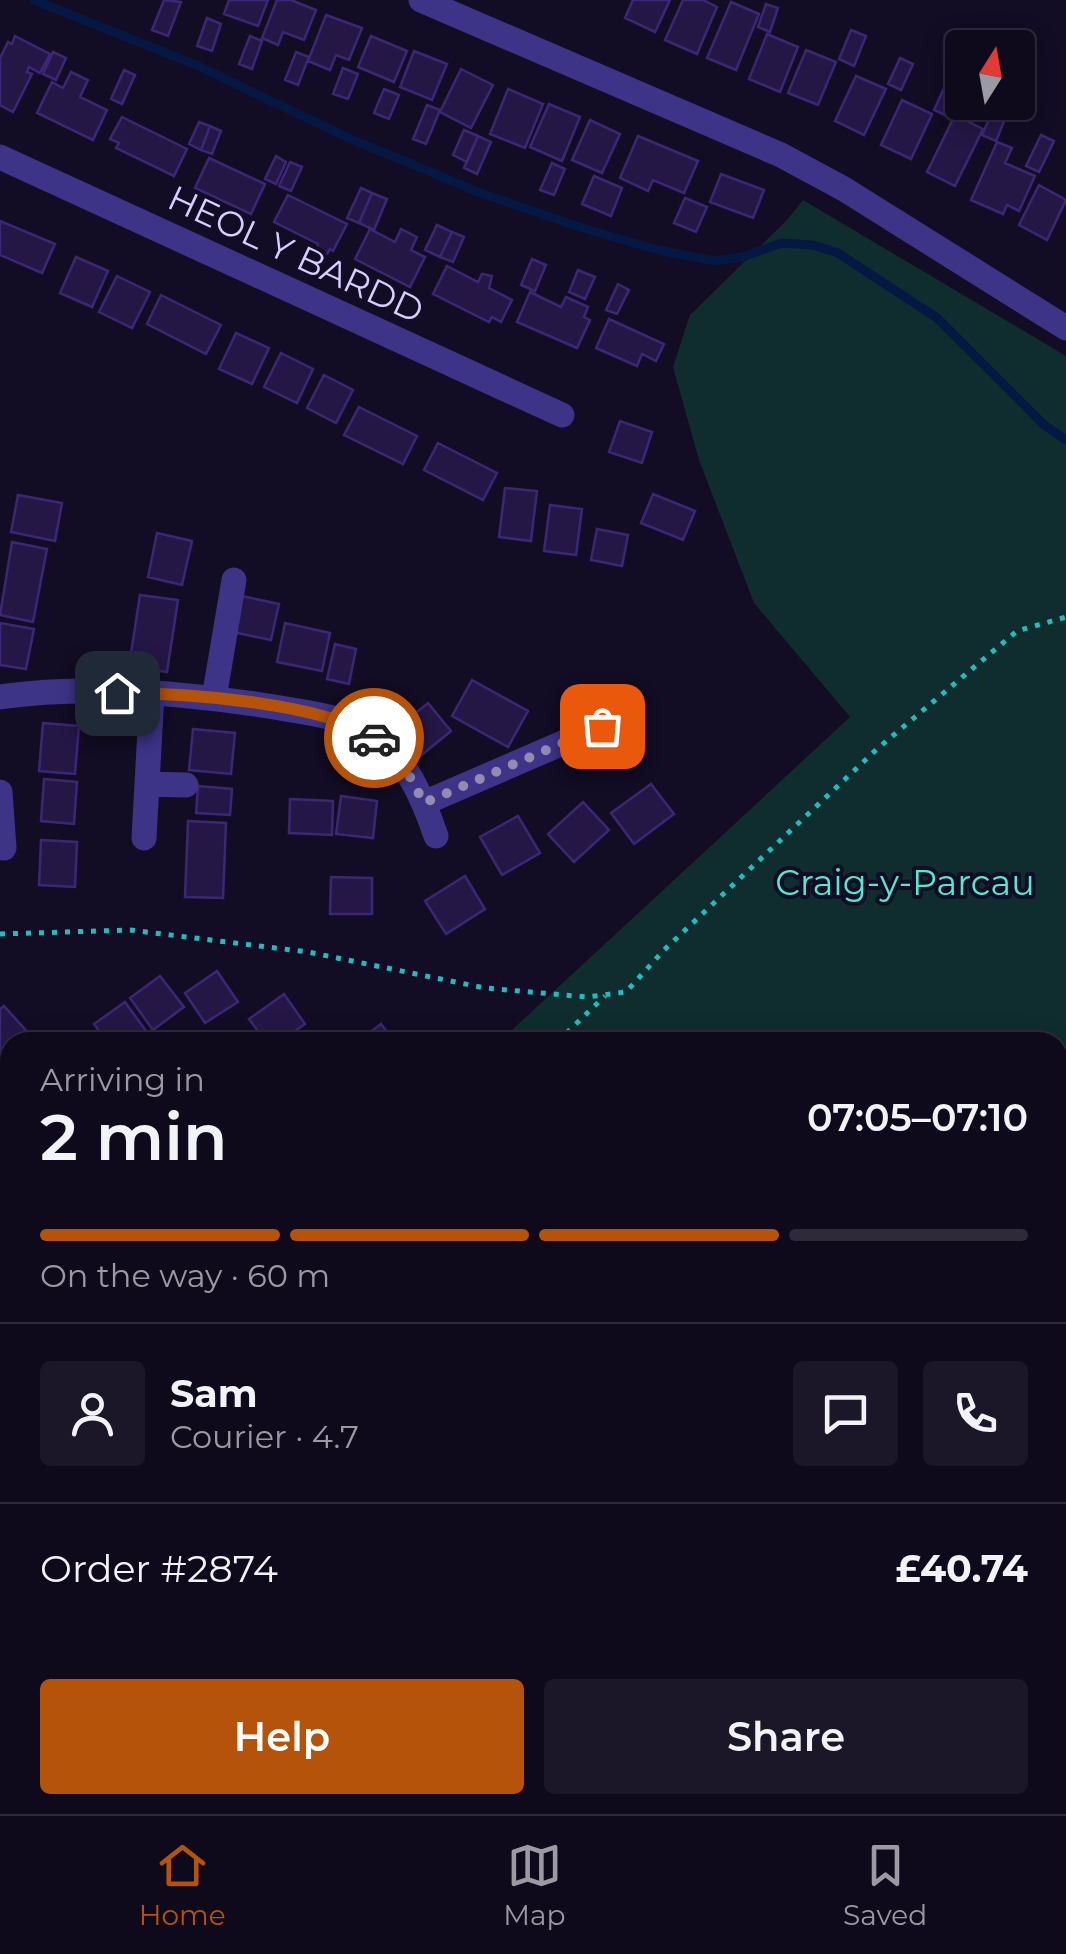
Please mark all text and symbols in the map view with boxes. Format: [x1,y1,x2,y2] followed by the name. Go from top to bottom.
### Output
[945,30,1035,120] north arrow
[945,30,1035,120] map controls
[161,176,431,332] street label: HEOL Y BARDD
[75,651,160,736] pin
[90,666,145,721] icon: home
[560,684,645,769] pin
[324,688,424,788] courier
[575,699,630,754] icon: bag
[347,711,402,766] icon: car
[775,861,1035,904] park label: Craig-y-Parcau
[40,1060,205,1099] text: Arriving in
[807,1094,1028,1141] text: 07:05–07:10
[40,1097,228,1176] text: 2 min
[40,1256,330,1295] text: On the way · 60 m
[40,1361,145,1466] button: person
[793,1361,898,1466] button: chat
[923,1361,1028,1466] button: phone
[170,1370,258,1417] text: Sam
[170,1417,359,1456] text: Courier · 4.7
[40,1545,278,1592] text: Order #2874
[895,1545,1028,1592] text: £40.74
[40,1679,524,1794] button: Help
[544,1679,1028,1794] button: Share
[139,1838,226,1932] tab: Home
[503,1838,566,1932] tab: Map
[843,1838,927,1932] tab: Saved

